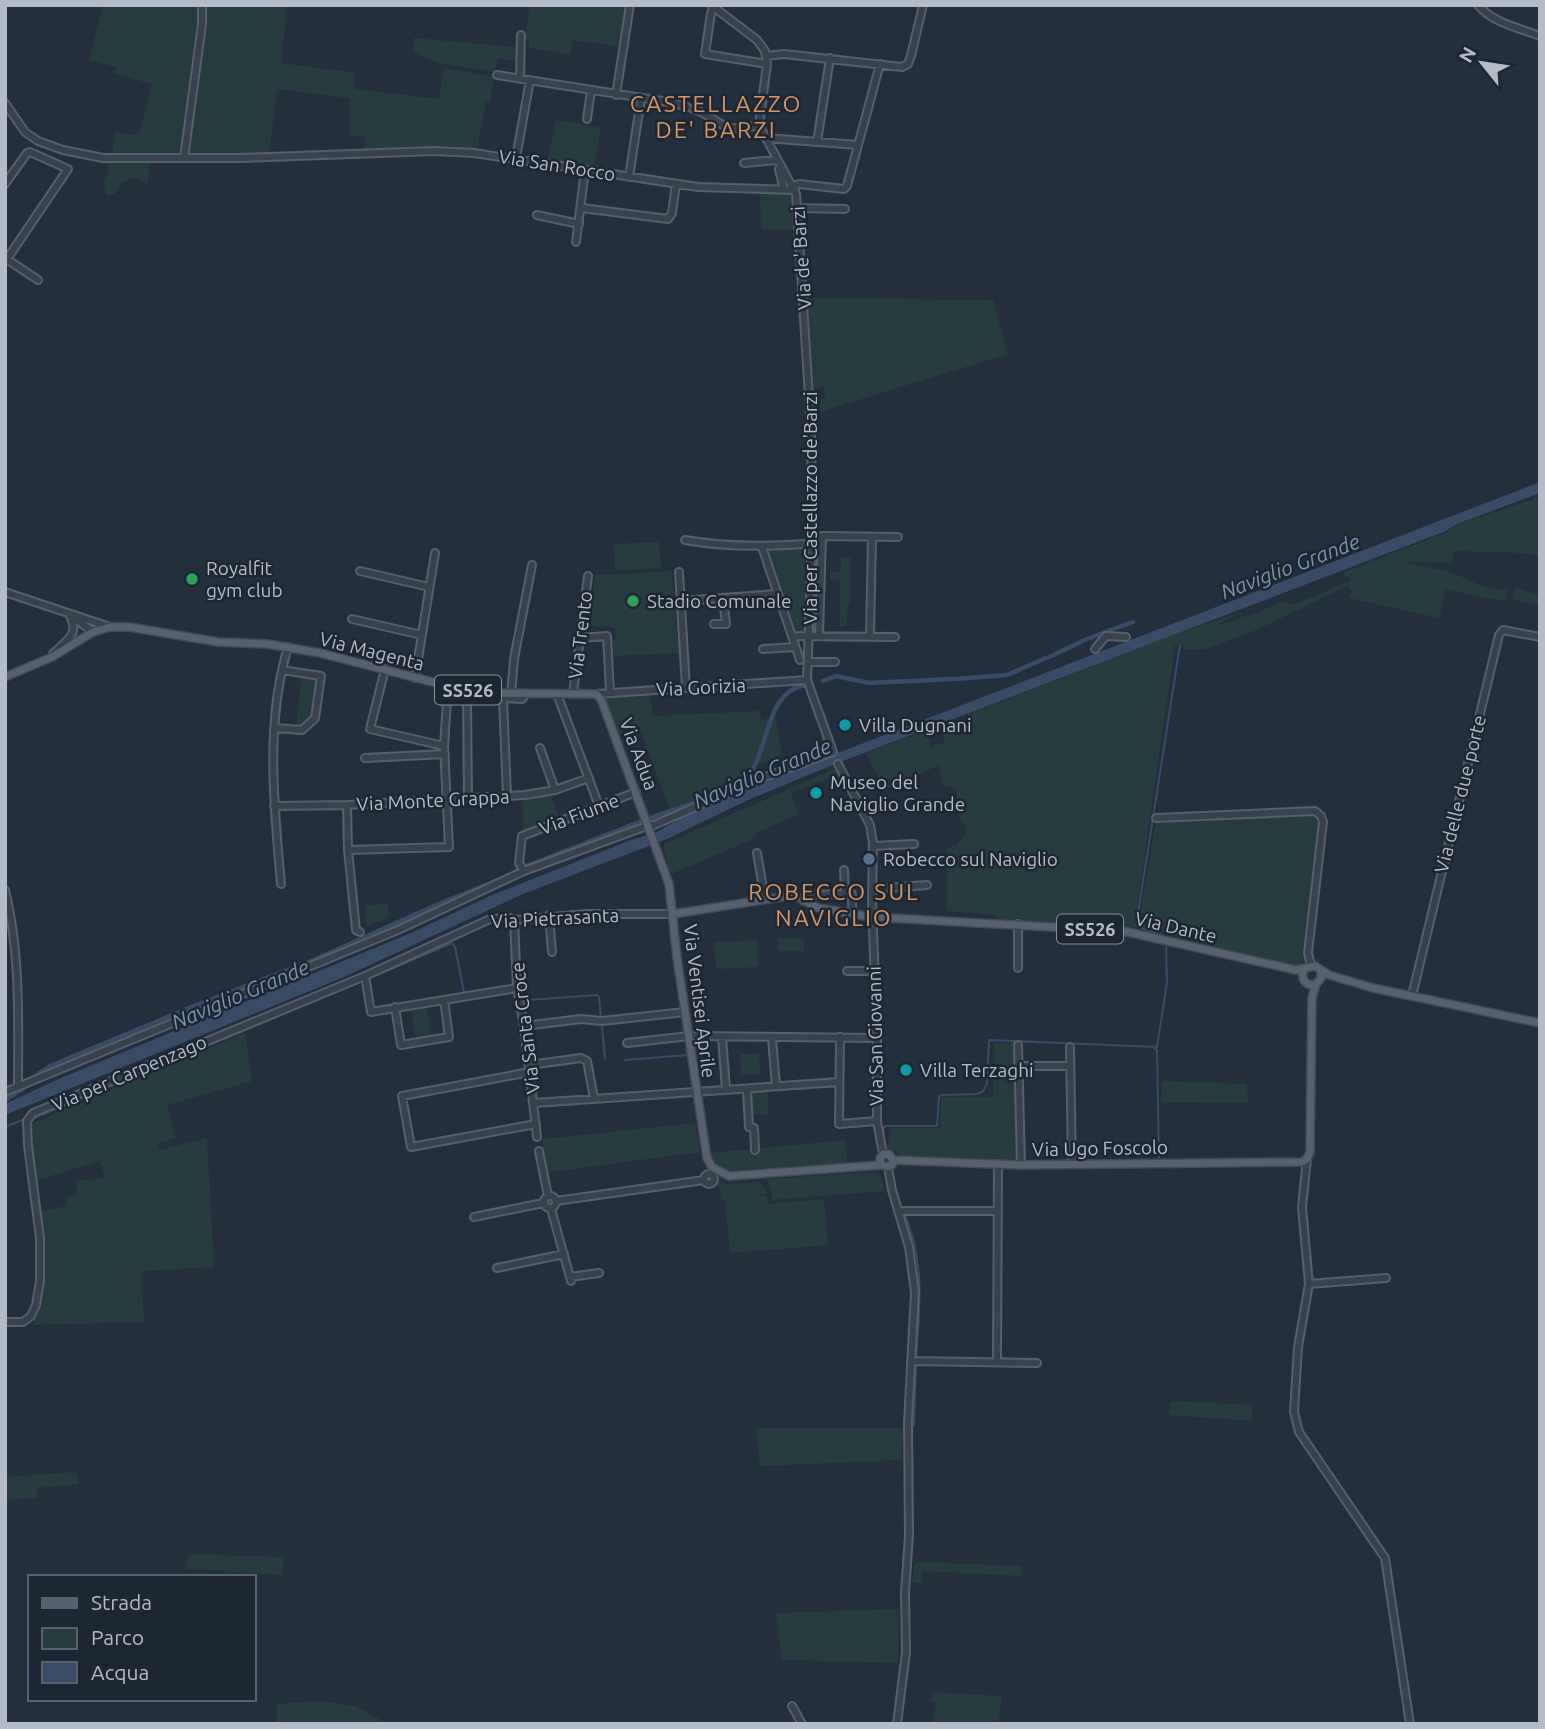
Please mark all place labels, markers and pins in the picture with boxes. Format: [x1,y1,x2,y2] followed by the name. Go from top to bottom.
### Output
[206,557,283,601] place label: Royalfit gym club
[184,571,200,587] marker: Royalfit gym club
[647,590,791,612] place label: Stadio Comunale
[625,593,641,609] marker: Stadio Comunale
[859,714,972,736] place label: Villa Dugnani
[837,717,853,733] marker: Villa Dugnani
[830,771,965,815] place label: Museo del Naviglio Grande
[808,785,824,801] marker: Museo del Naviglio Grande
[883,848,1058,870] place label: Robecco sul Naviglio
[861,851,877,867] marker: Robecco sul Naviglio
[920,1059,1034,1081] place label: Villa Terzaghi
[898,1062,914,1078] marker: Villa Terzaghi

